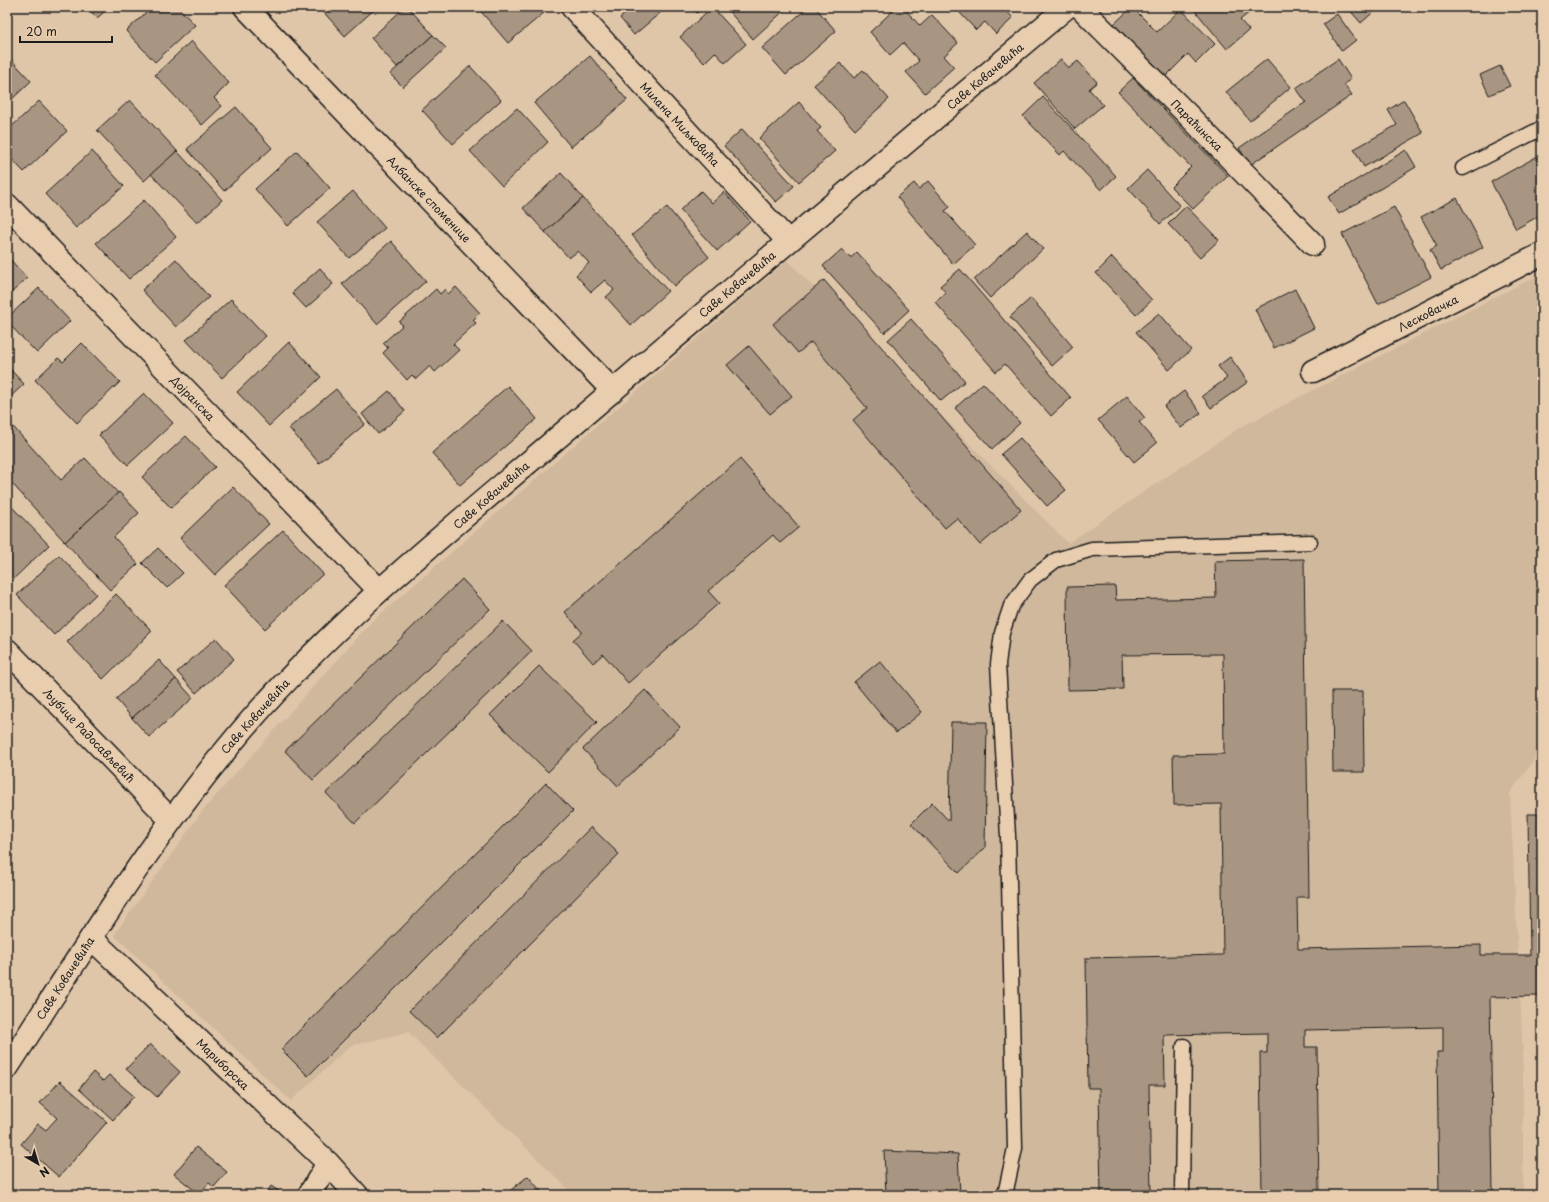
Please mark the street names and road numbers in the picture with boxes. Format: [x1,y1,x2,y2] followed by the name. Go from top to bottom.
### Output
[943,39,1027,113] street label: Саве Ковачевића
[636,78,724,170] street label: Милана Миљковића
[1167,95,1227,155] street label: Параћинска
[383,152,475,246] street label: Албанске споменице
[695,247,779,321] street label: Саве Ковачевића
[1395,291,1461,335] street label: Лесковачка
[166,371,219,425] street label: Дојранска
[449,457,533,533] street label: Саве Ковачевића
[217,675,293,757] street label: Саве Ковачевића
[39,684,139,786] street label: Љубице Радосављевић
[32,933,98,1023] street label: Саве Ковачевића
[193,1034,253,1094] street label: Мариборска

